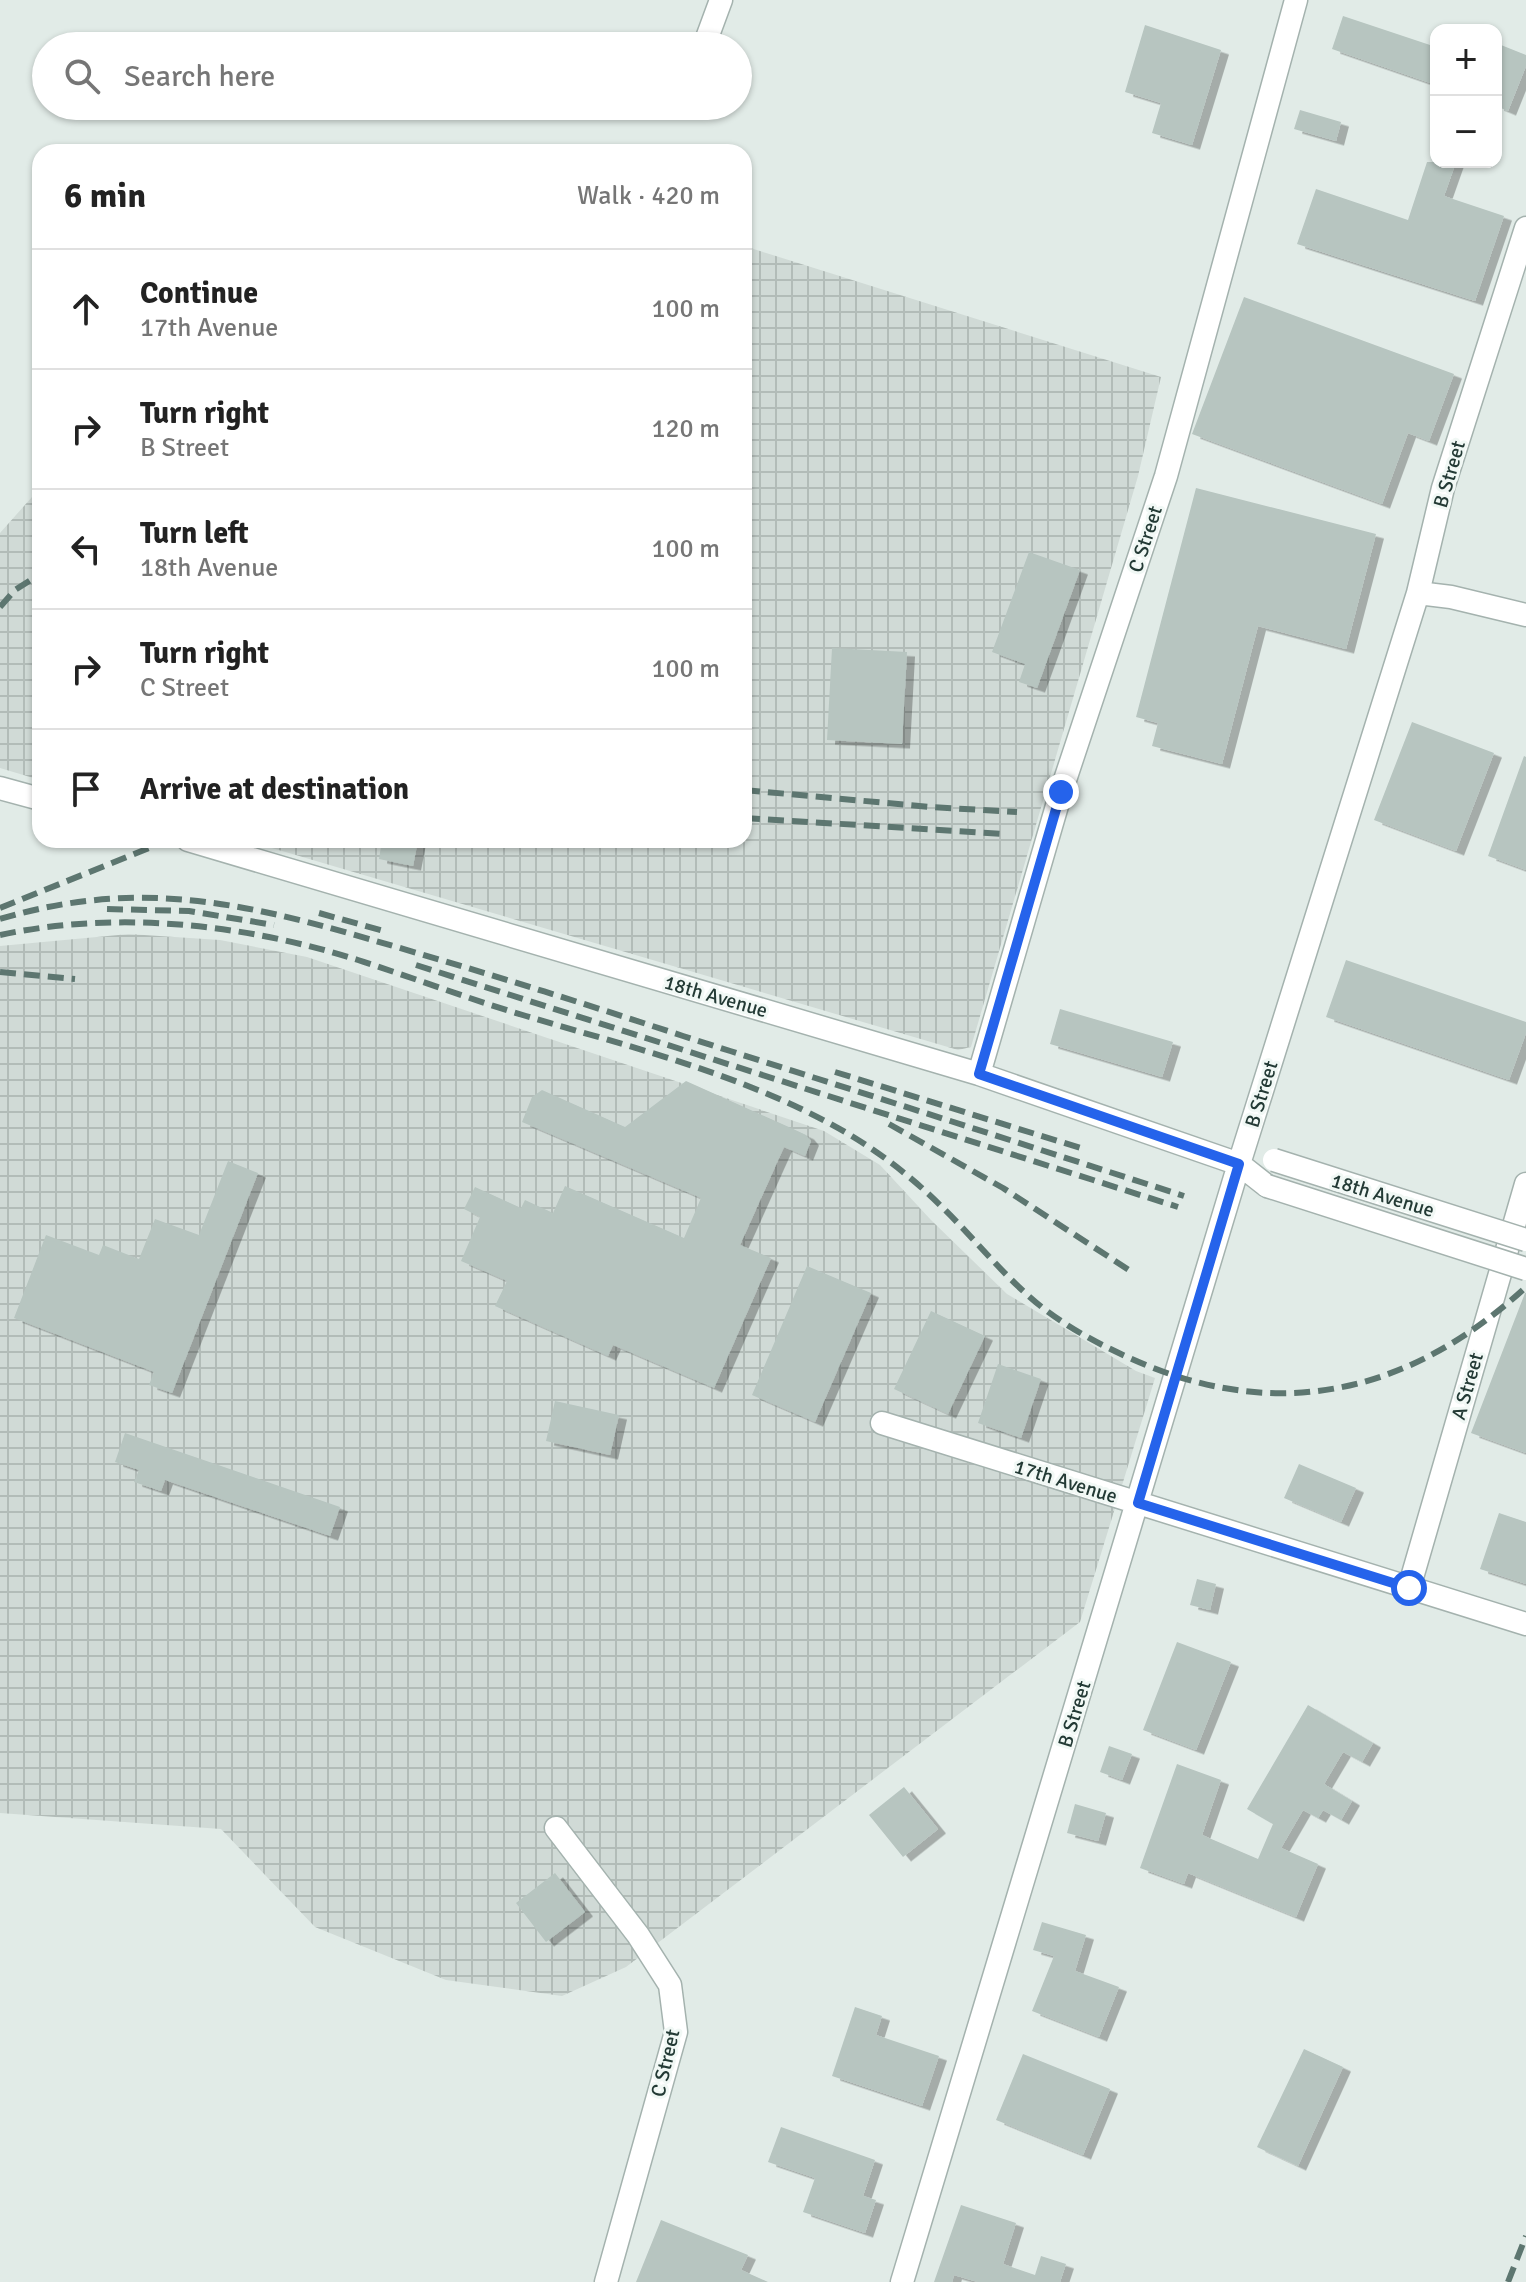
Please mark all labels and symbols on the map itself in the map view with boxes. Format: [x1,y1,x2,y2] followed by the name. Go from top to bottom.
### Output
[1428,438,1471,511] street label: B Street
[1123,503,1168,576] street label: C Street
[1043,774,1079,810] route end
[661,970,770,1023] street label: 18th Avenue
[1239,1058,1283,1131] street label: B Street
[1328,1168,1437,1223] street label: 18th Avenue
[1446,1350,1489,1423] street label: A Street
[1011,1454,1120,1509] street label: 17th Avenue
[1391,1570,1427,1606] route start
[1052,1678,1096,1751] street label: B Street
[646,2027,685,2099] street label: C Street

